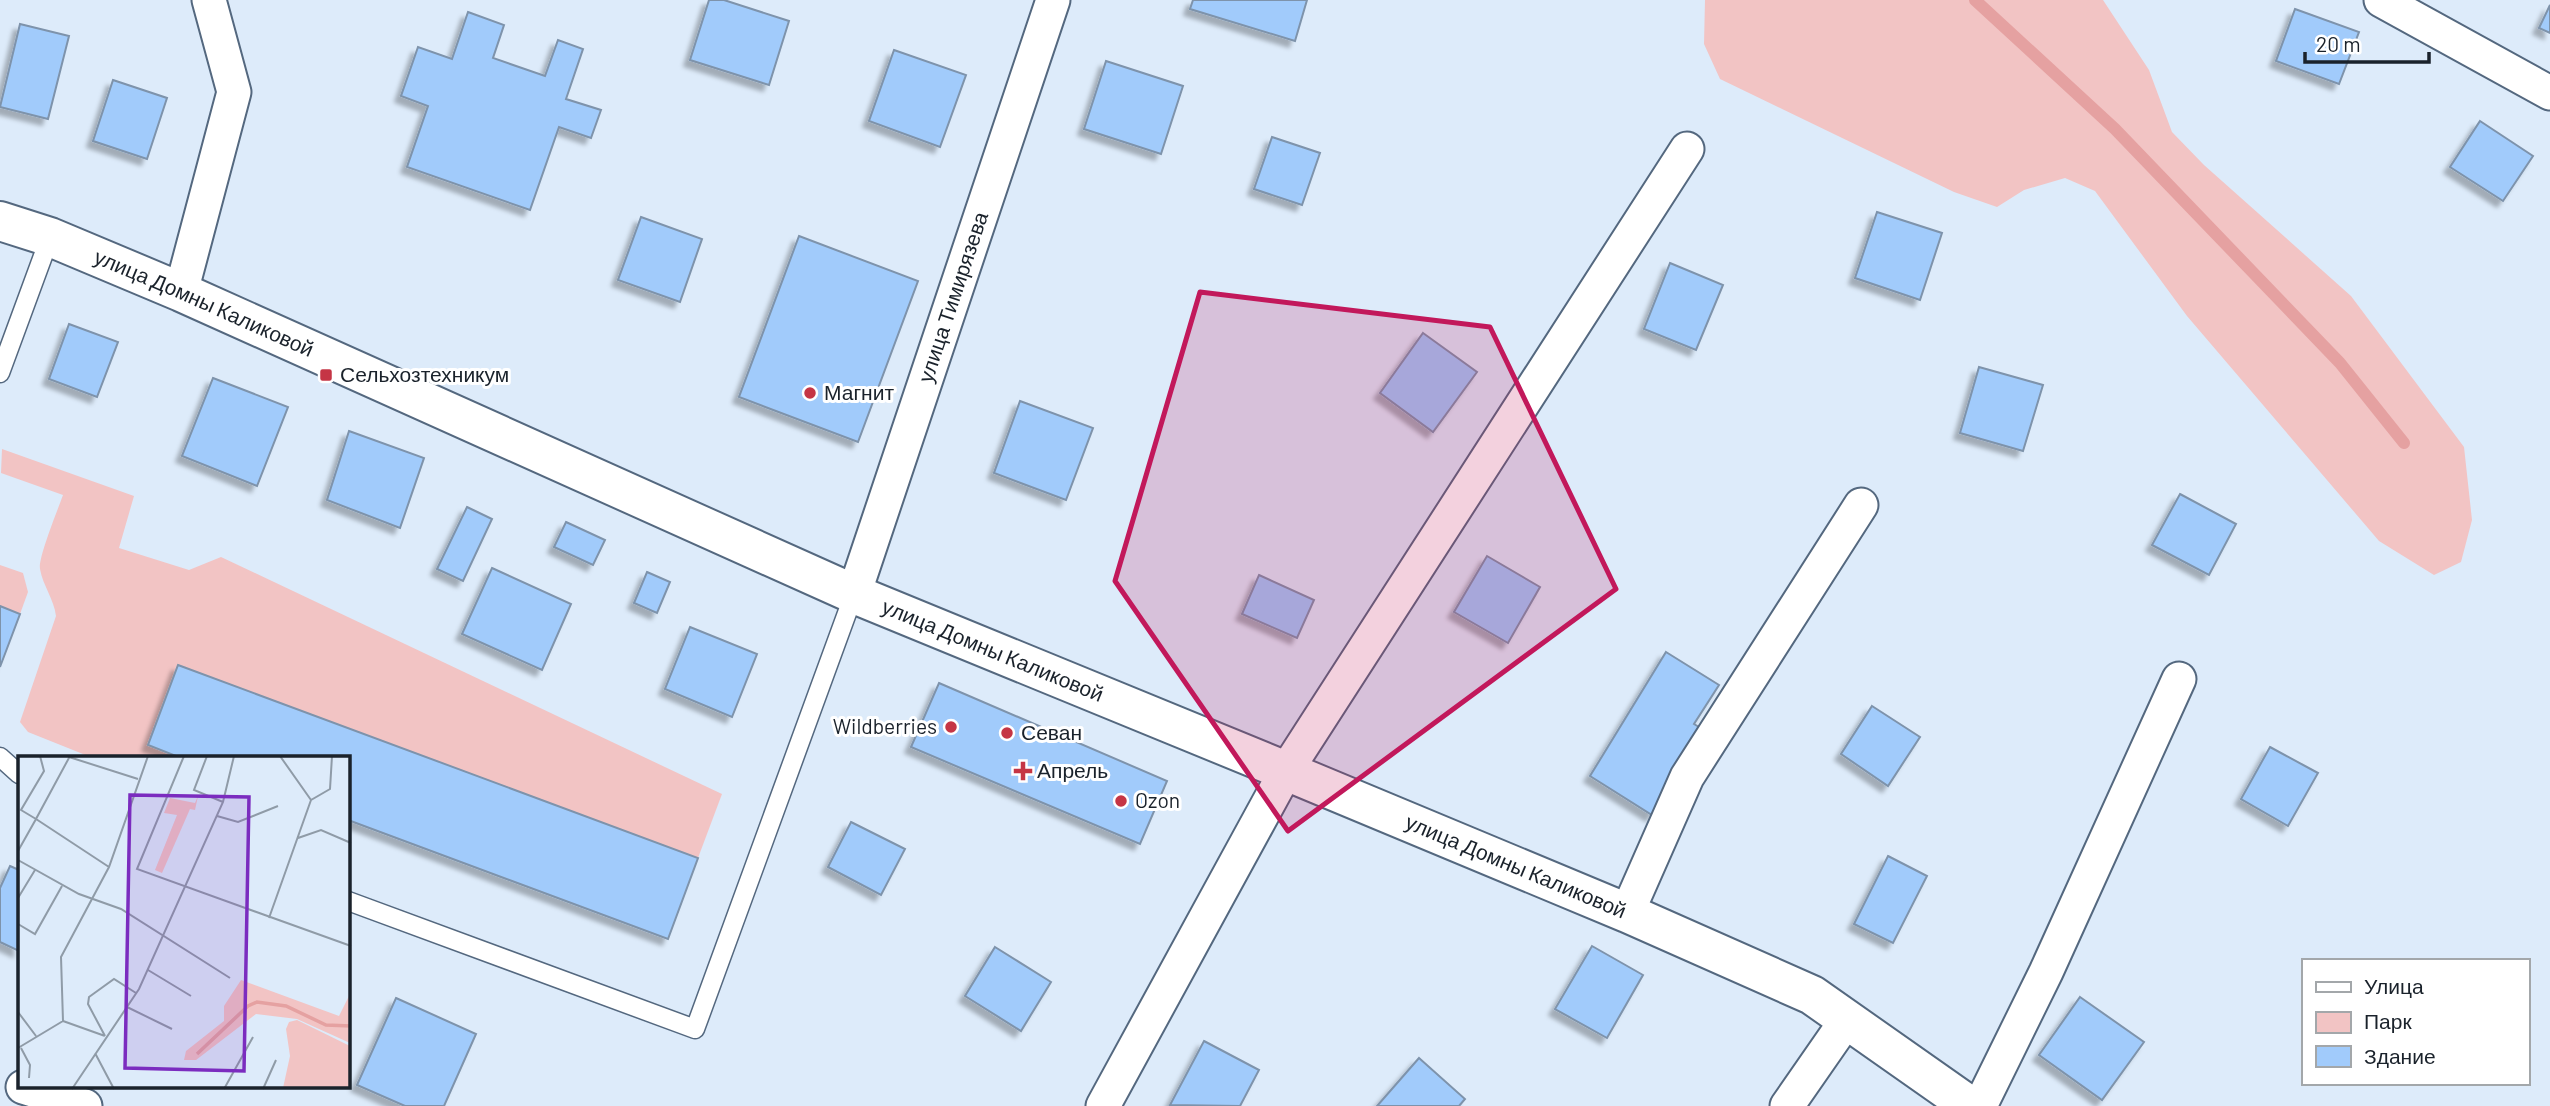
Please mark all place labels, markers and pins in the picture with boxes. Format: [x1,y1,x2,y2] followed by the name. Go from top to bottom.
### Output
[340,361,509,386] place label: Сельхозтехникум
[318,367,334,383] marker: Сельхозтехникум
[824,379,894,404] place label: Магнит
[802,385,818,401] marker: Магнит
[833,713,937,738] place label: Wildberries
[943,719,959,735] marker: Wildberries
[1021,719,1082,744] place label: Севан
[999,725,1015,741] marker: Севан
[1037,757,1108,782] place label: Апрель
[1015,763,1031,779] marker: Апрель
[1135,787,1180,812] place label: Ozon
[1113,793,1129,809] marker: Ozon

